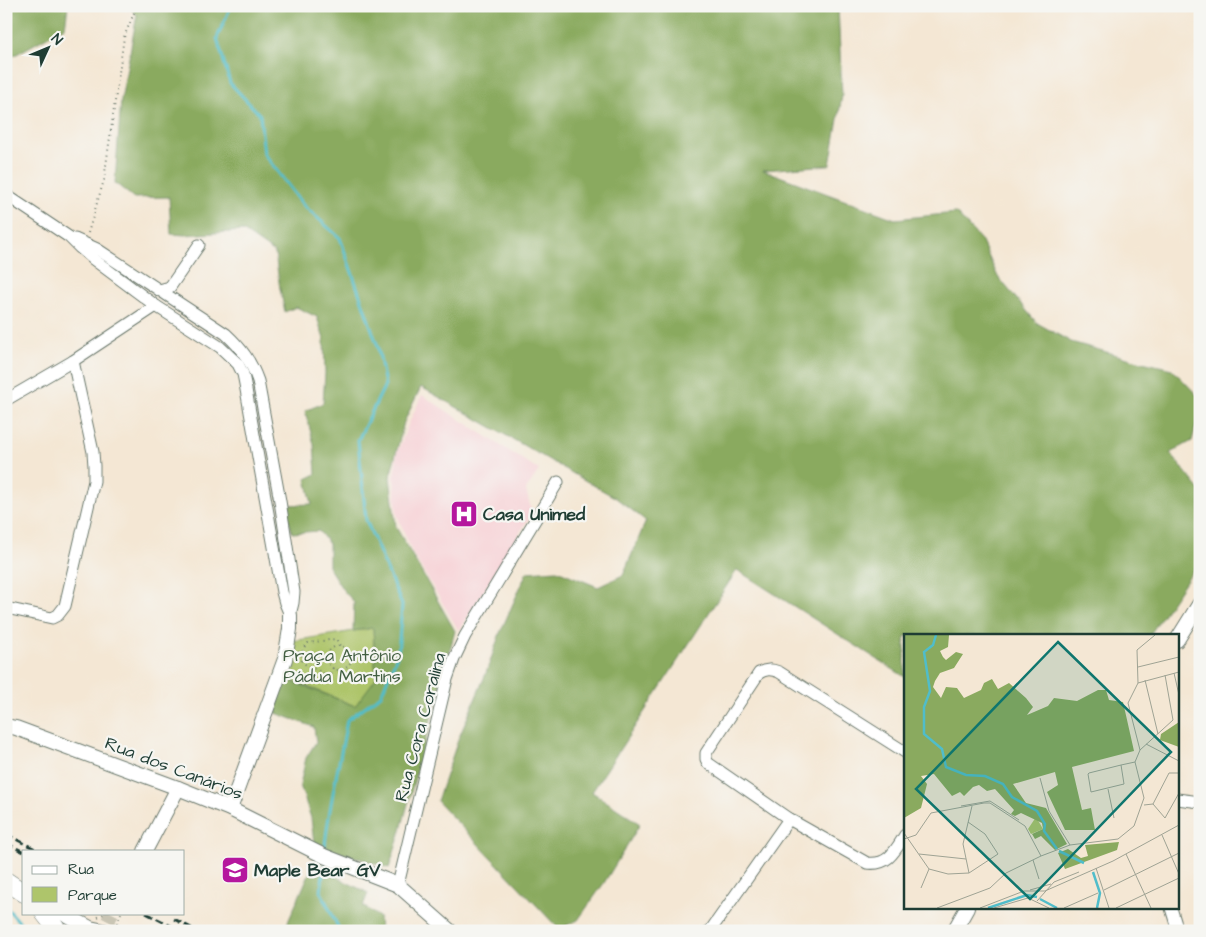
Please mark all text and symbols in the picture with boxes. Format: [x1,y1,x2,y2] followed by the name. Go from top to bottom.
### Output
[22,22,72,72] north arrow
[46,30,67,50] text: N
[449,499,479,529] hospital icon: Casa Unimed
[483,502,586,527] place label: Casa Unimed
[904,634,1178,910] inset map
[283,643,401,689] park label: Praça Antônio Pádua Martins
[389,650,452,804] street label: Rua Cora Coralina
[101,731,246,806] street label: Rua dos Canários
[22,850,185,914] legend
[220,855,250,885] school or university icon: Maple Bear GV
[254,858,381,883] place label: Maple Bear GV
[68,859,94,880] text: Rua
[68,885,117,906] text: Parque

